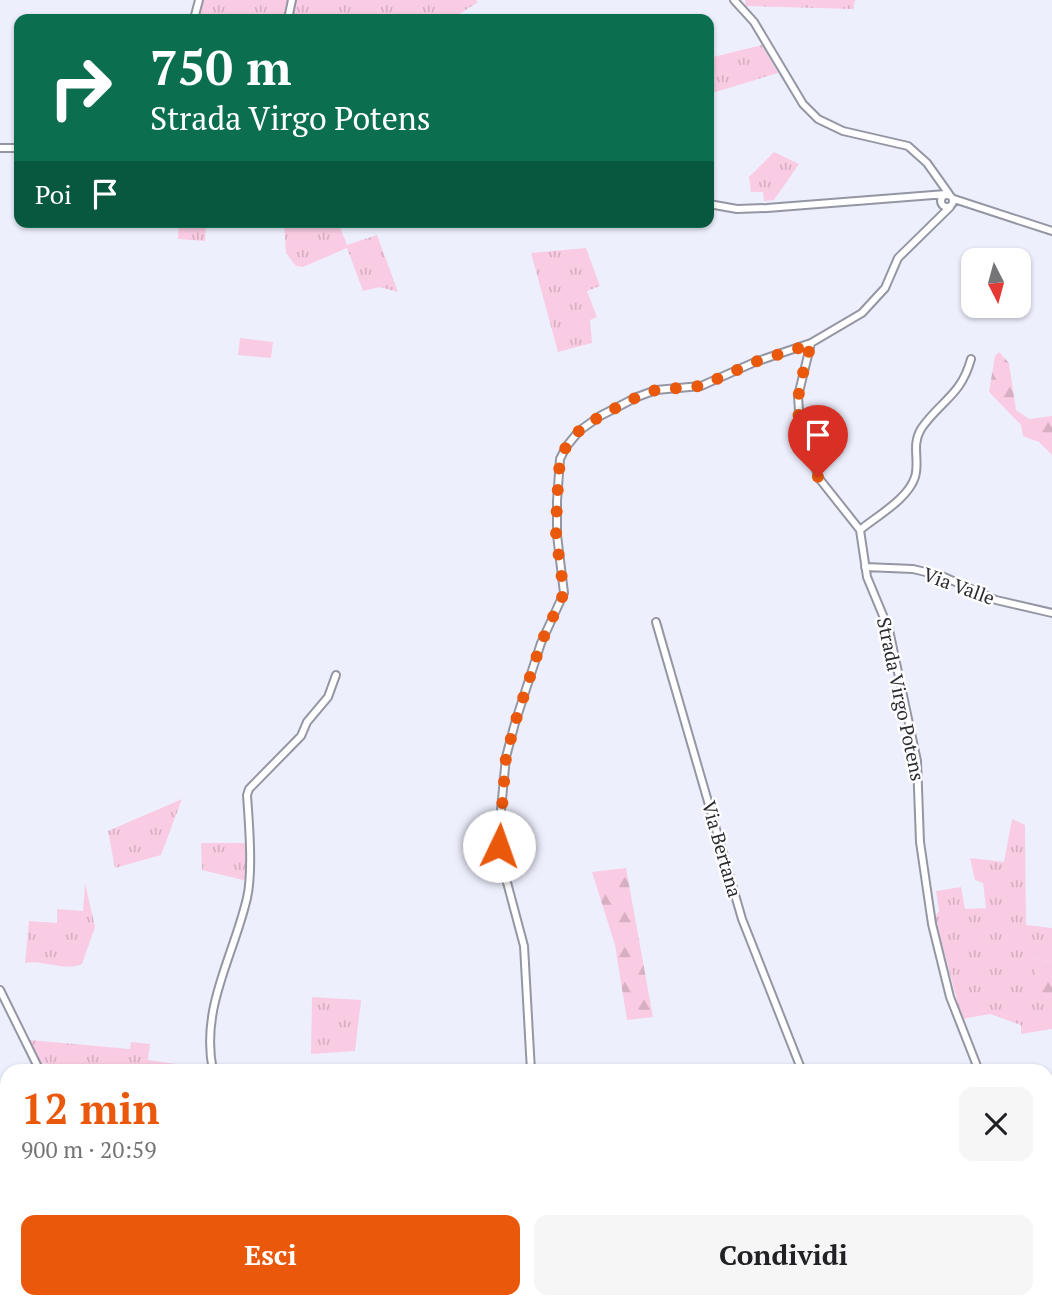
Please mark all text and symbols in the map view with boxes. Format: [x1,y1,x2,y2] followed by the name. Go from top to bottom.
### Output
[150,34,292,99] text: 750 m
[35,42,126,133] icon: right
[150,97,431,139] text: Strada Virgo Potens
[86,175,124,213] icon: arrive
[35,177,72,211] text: Poi
[961,248,1031,318] north arrow
[961,248,1031,318] map controls
[788,405,848,477] pin
[799,416,837,454] icon: arrive
[920,561,998,610] street label: Via Valle
[872,615,931,783] street label: Strada Virgo Potens
[697,798,748,900] street label: Via Bertana
[462,809,536,883] position arrow
[21,1080,160,1136] text: 12 min
[959,1087,1033,1161] button: close
[21,1134,156,1165] text: 900 m · 20:59
[21,1215,520,1295] button: Esci
[534,1215,1033,1295] button: Condividi

